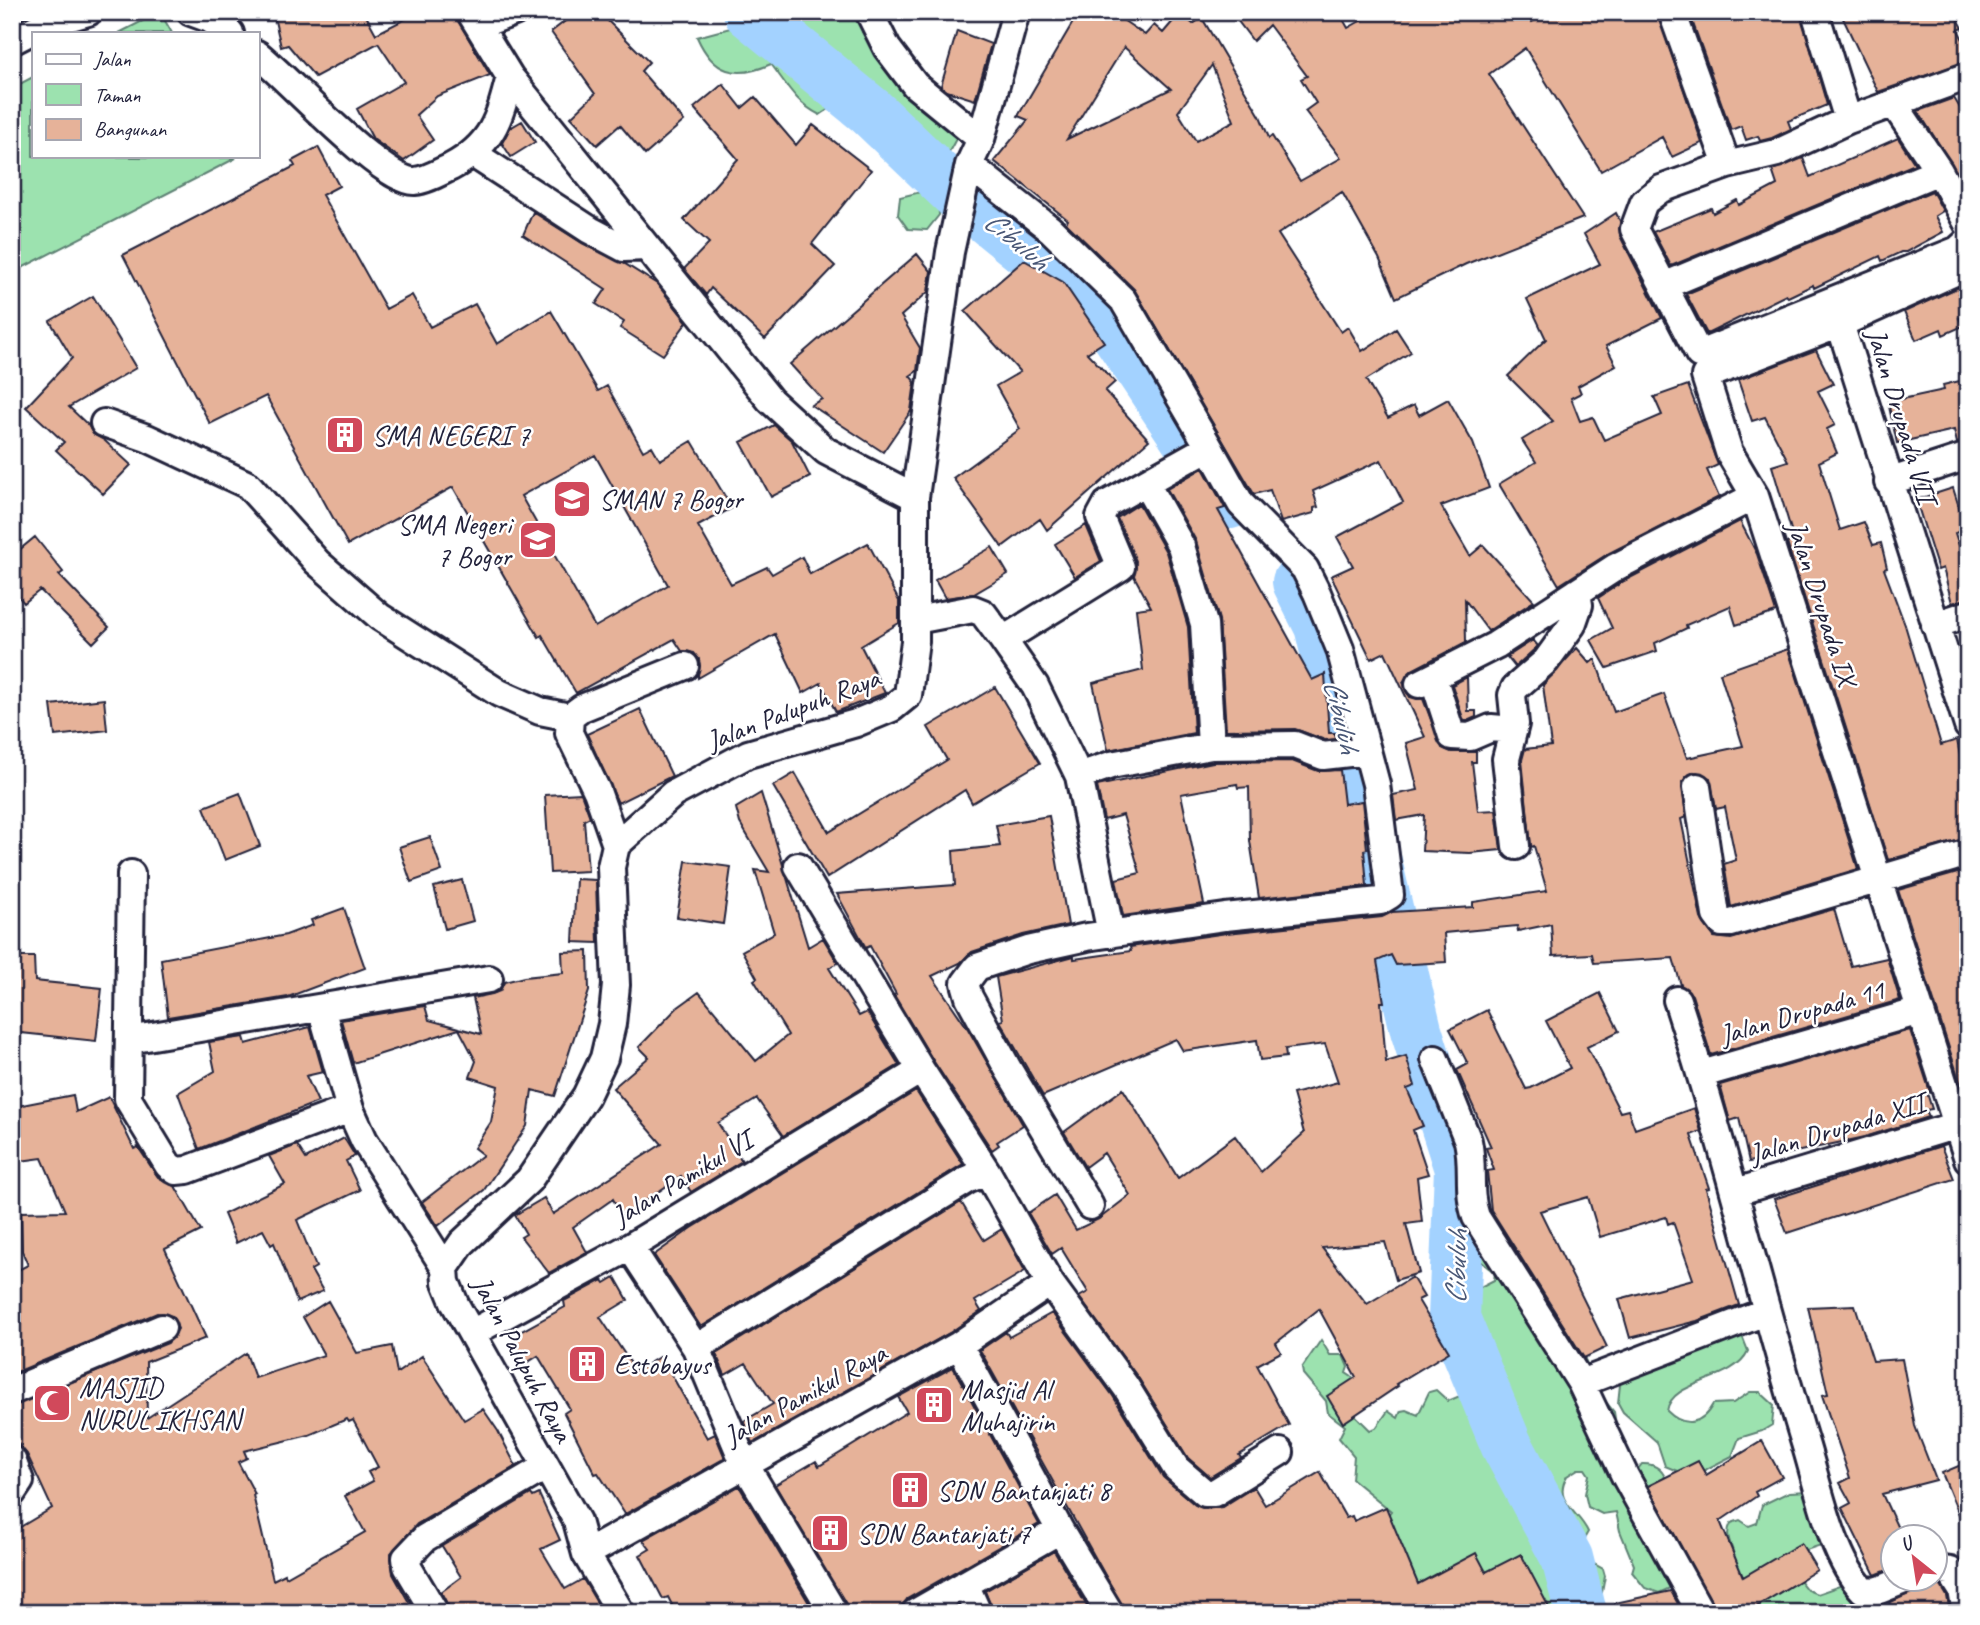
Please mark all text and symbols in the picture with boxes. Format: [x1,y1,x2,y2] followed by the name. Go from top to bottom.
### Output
[32,32,259,158] legend
[93,46,131,72] text: Jalan
[94,82,141,108] text: Taman
[94,116,167,142] text: Bangunan
[977,202,1059,280] water label: Cibuluh
[1858,322,1947,513] street label: Jalan Drupada VII
[324,414,366,456] building icon: SMA NEGERI 7
[372,418,531,453] place label: SMA NEGERI 7
[551,478,593,520] school or university icon: SMAN 7 Bogor
[599,482,745,517] place label: SMAN 7 Bogor
[397,507,515,574] place label: SMA Negeri 7 Bogor
[1778,515,1866,694] street label: Jalan Drupada IX
[517,519,559,561] school or university icon: SMA Negeri 7 Bogor
[700,659,886,759] street label: Jalan Palupuh Raya
[1315,676,1369,758] water label: Cibuluh
[1714,971,1890,1053] street label: Jalan Drupada 11
[1743,1083,1935,1172] street label: Jalan Drupada XII
[604,1120,763,1234] street label: Jalan Pamikul VI
[1436,1227,1476,1305] water label: Cibuluh
[464,1268,582,1449] street label: Jalan Palupuh Raya
[716,1334,894,1454] street label: Jalan Pamikul Raya
[566,1343,608,1385] building icon: Estobayus
[614,1347,713,1382] place label: Estobayus
[79,1370,244,1437] place label: MASJID NURUL IKHSAN
[961,1372,1056,1439] place label: Masjid Al Muhajirin
[31,1382,73,1424] mosque icon: MASJID NURUL IKHSAN
[913,1384,955,1426] building icon: Masjid Al Muhajirin
[889,1469,931,1511] building icon: SDN Bantarjati 8
[937,1473,1113,1508] place label: SDN Bantarjati 8
[809,1512,851,1554] building icon: SDN Bantarjati 7
[857,1516,1032,1551] place label: SDN Bantarjati 7
[1878,1524,1948,1594] north arrow
[1896,1530,1919,1557] text: U

